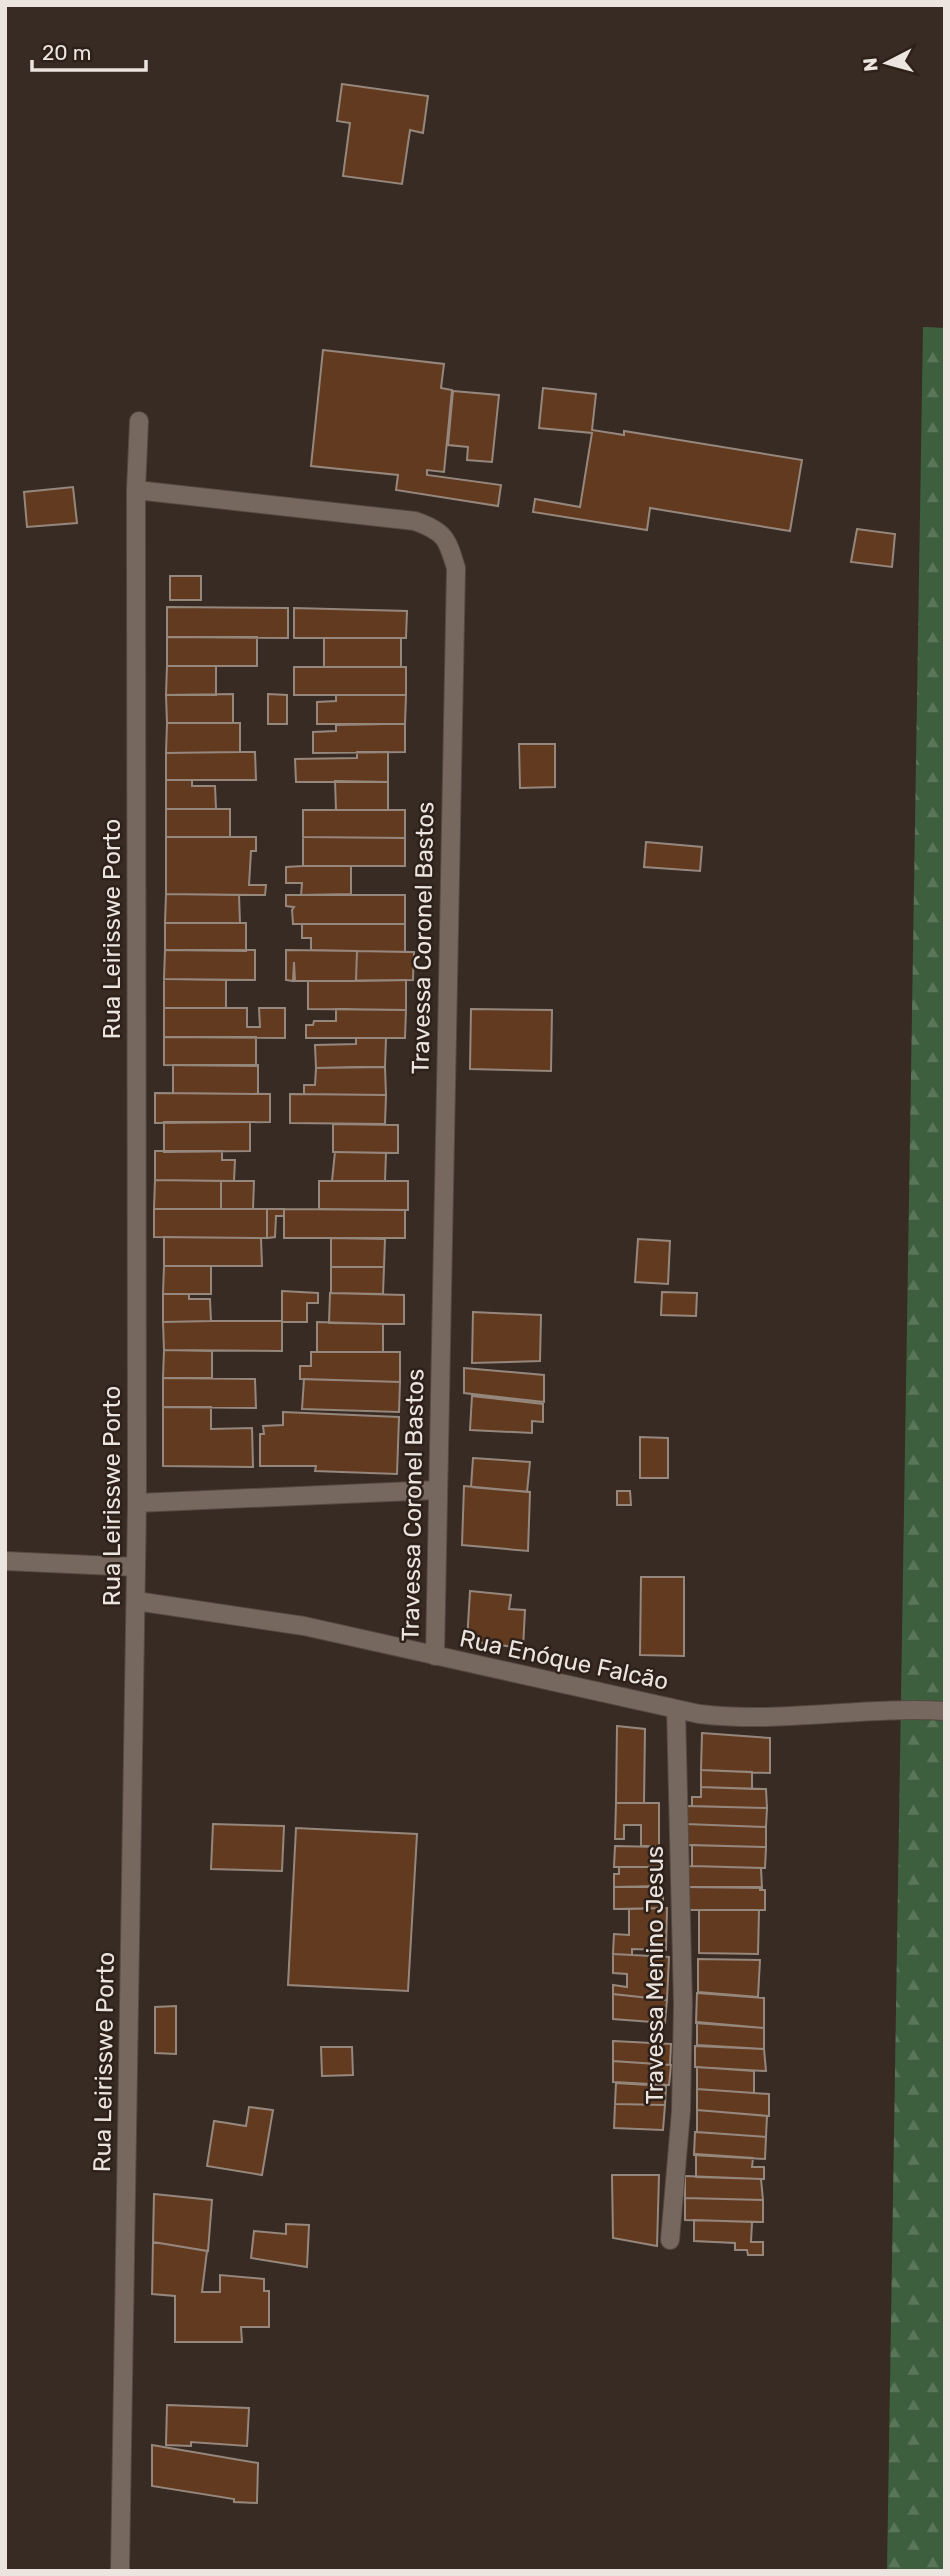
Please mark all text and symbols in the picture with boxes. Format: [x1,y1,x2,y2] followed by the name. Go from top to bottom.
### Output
[32,28,145,72] scale bar
[852,28,922,98] north arrow
[42,40,91,65] text: 20 m
[858,57,883,73] text: N
[407,801,439,1075] street label: Travessa Coronel Bastos
[98,819,126,1039] street label: Rua Leirisswe Porto
[397,1368,429,1642] street label: Travessa Coronel Bastos
[98,1386,126,1606] street label: Rua Leirisswe Porto
[457,1624,671,1696] street label: Rua Enóque Falcão
[641,1846,669,2104] street label: Travessa Menino Jesus
[88,1952,120,2172] street label: Rua Leirisswe Porto

